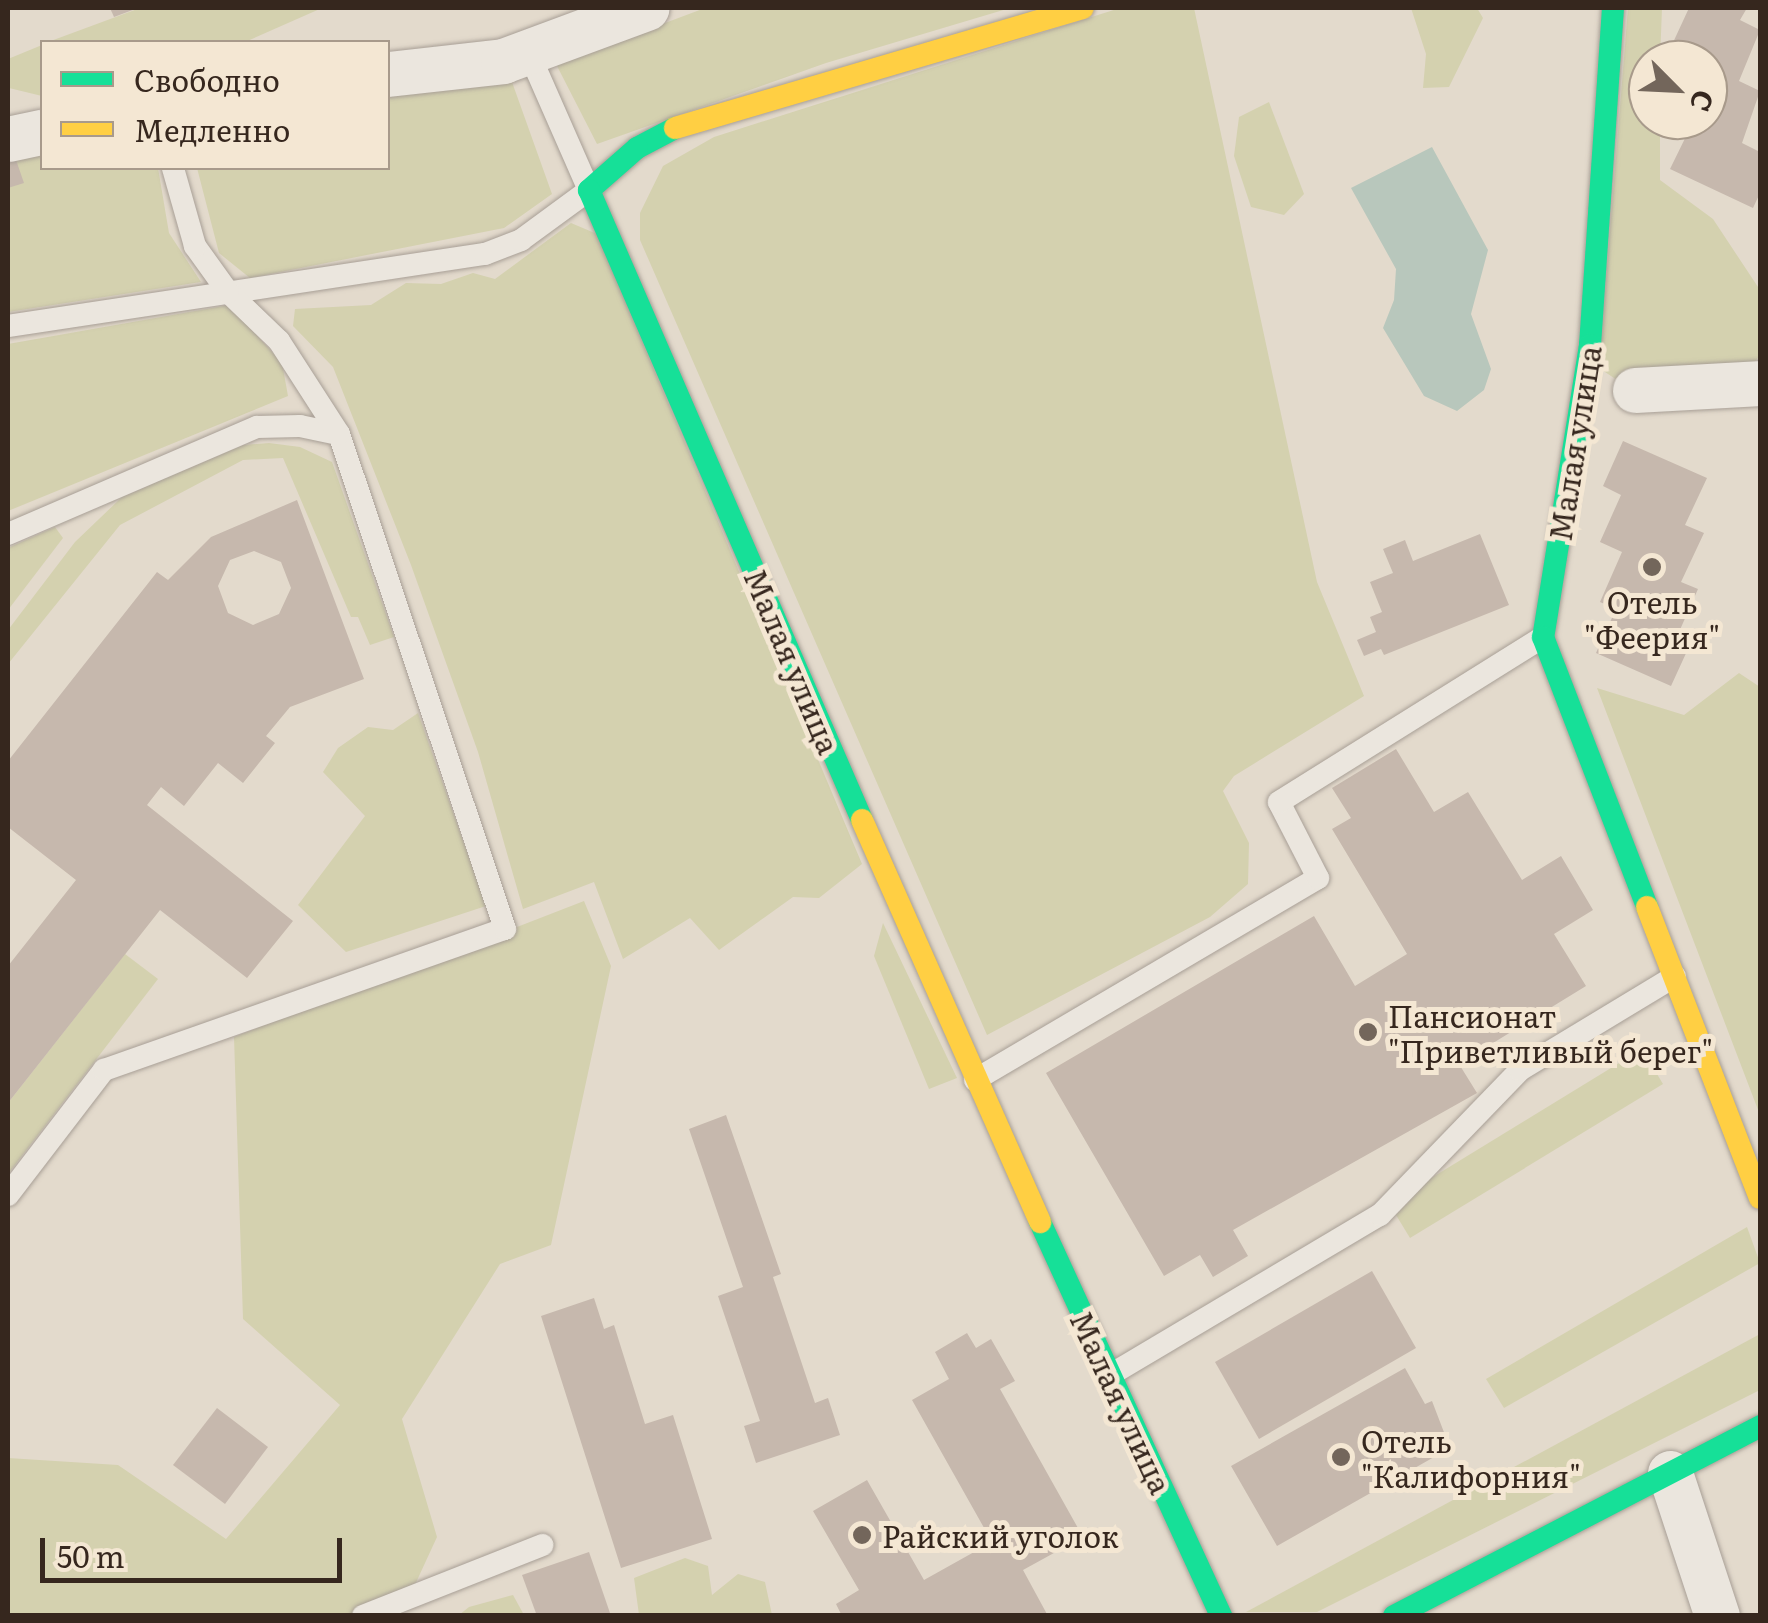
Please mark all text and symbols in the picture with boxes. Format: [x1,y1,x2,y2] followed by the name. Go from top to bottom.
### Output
[40,40,390,170] legend
[1628,40,1728,140] north arrow
[134,57,280,101] text: Свободно
[1680,84,1727,119] text: С
[134,107,290,151] text: Медленно
[1541,343,1607,543] street label: Малая улица
[1641,556,1663,578] marker: Отель "Феерия"
[738,563,848,759] street label: Малая улица
[1584,583,1720,654] place label: Отель "Феерия"
[1388,997,1713,1068] place label: Пансионат "Приветливый берег"
[1357,1021,1379,1043] marker: Пансионат "Приветливый берег"
[1064,1305,1180,1499] street label: Малая улица
[1361,1422,1581,1492] place label: Отель "Калифорния"
[1330,1446,1352,1468] marker: Отель "Калифорния"
[882,1517,1119,1553] place label: Райский уголок
[45,1518,348,1580] scale bar
[851,1524,873,1546] marker: Райский уголок
[57,1533,125,1577] text: 50 m

